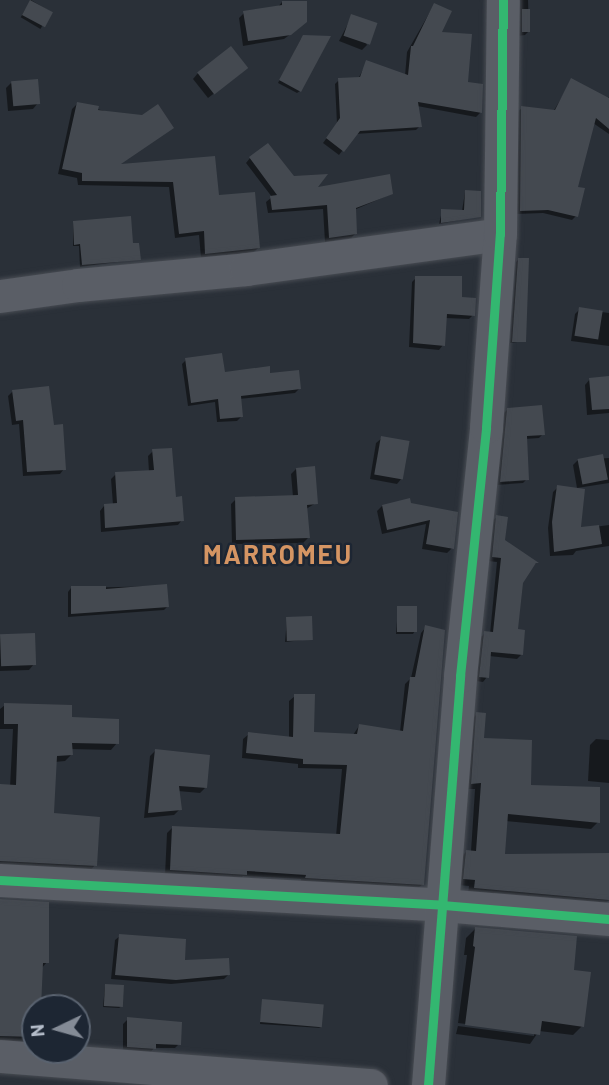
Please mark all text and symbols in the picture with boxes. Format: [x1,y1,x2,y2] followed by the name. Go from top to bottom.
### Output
[204,538,352,570] district label: MARROMEU
[21,994,91,1064] north arrow
[25,1023,49,1038] text: N

